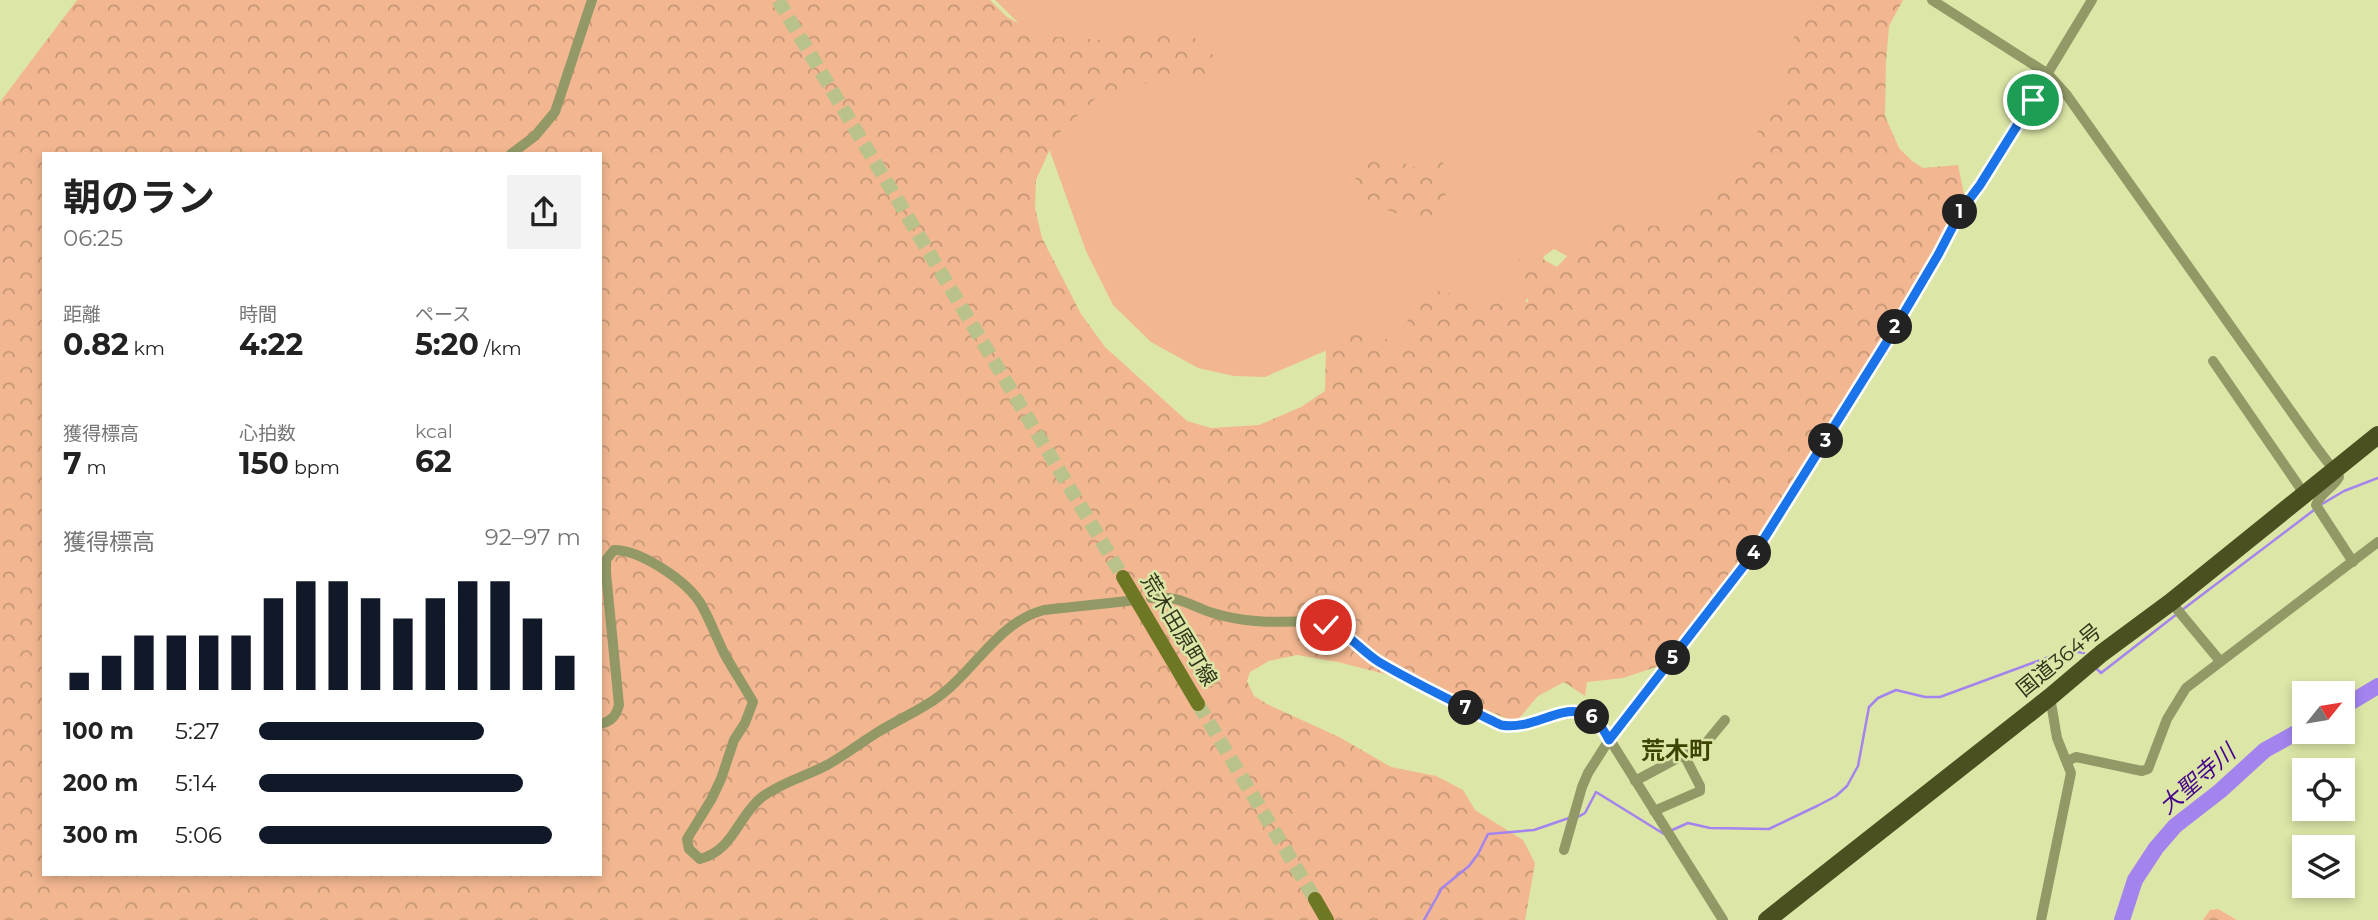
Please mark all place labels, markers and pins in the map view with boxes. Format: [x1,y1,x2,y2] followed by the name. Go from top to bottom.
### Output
[2003,70,2063,130] pin
[1942,194,1978,230] pin: 1
[1878,310,1912,344] pin: 2
[1808,424,1843,458] pin: 3
[1736,536,1772,570] pin: 4
[1296,595,1356,655] pin
[1656,640,1690,676] pin: 5
[1448,690,1484,726] pin: 7
[1574,700,1610,734] pin: 6

